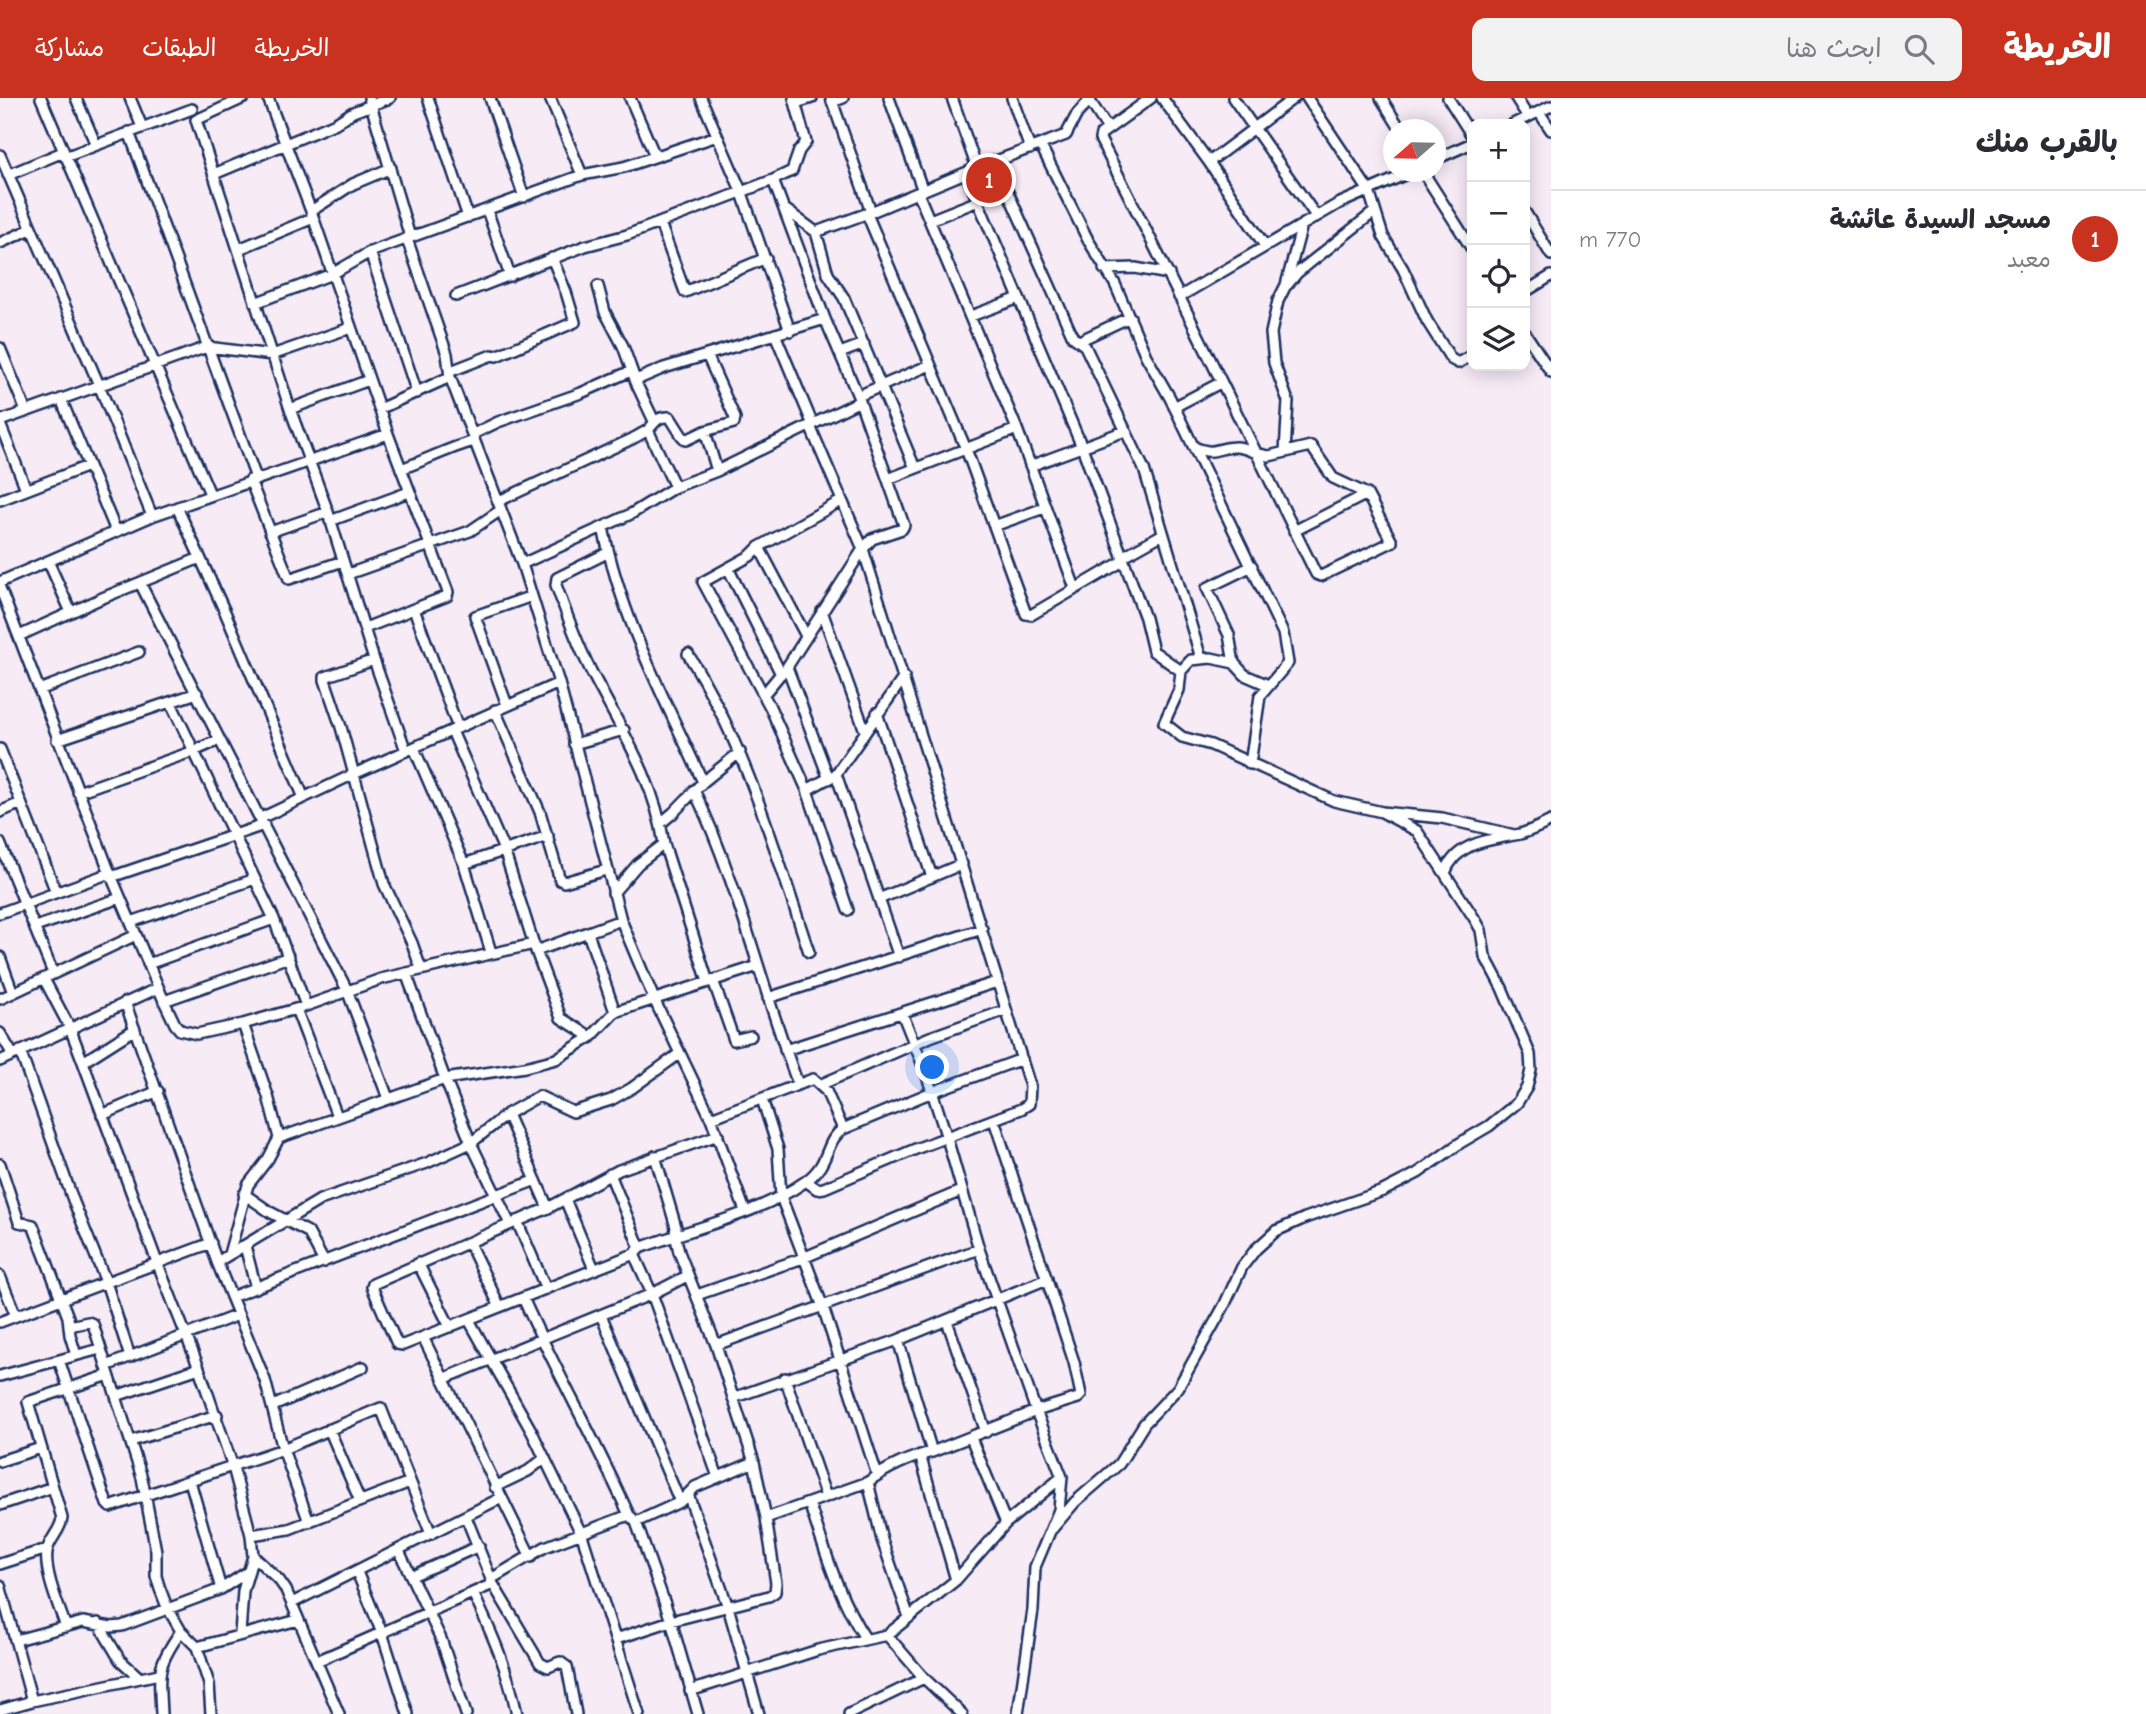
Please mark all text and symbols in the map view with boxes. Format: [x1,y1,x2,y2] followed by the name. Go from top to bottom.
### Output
[1472,18,1962,81] search box
[2004,28,2111,66] text: الخريطة
[1900,30,1938,68] icon: search
[35,34,104,62] text: مشاركة
[142,34,217,62] text: الطبقات
[255,34,329,62] text: الخريطة
[1786,34,1882,64] text: ابحث هنا
[1383,119,1446,182] north arrow
[1467,119,1530,371] map controls
[1467,119,1530,182] button: +
[1976,125,2118,160] text: بالقرب منك
[966,154,1012,206] pin: 1
[1467,182,1530,245] button: −
[1829,205,2051,235] text: مسجد السيدة عائشة
[1579,226,1641,253] text: 770 m
[2090,226,2100,253] text: 1
[1467,245,1530,308] button: locate
[2007,246,2051,273] text: معبد
[1467,308,1530,371] button: layers
[915,1050,949,1084] your location

